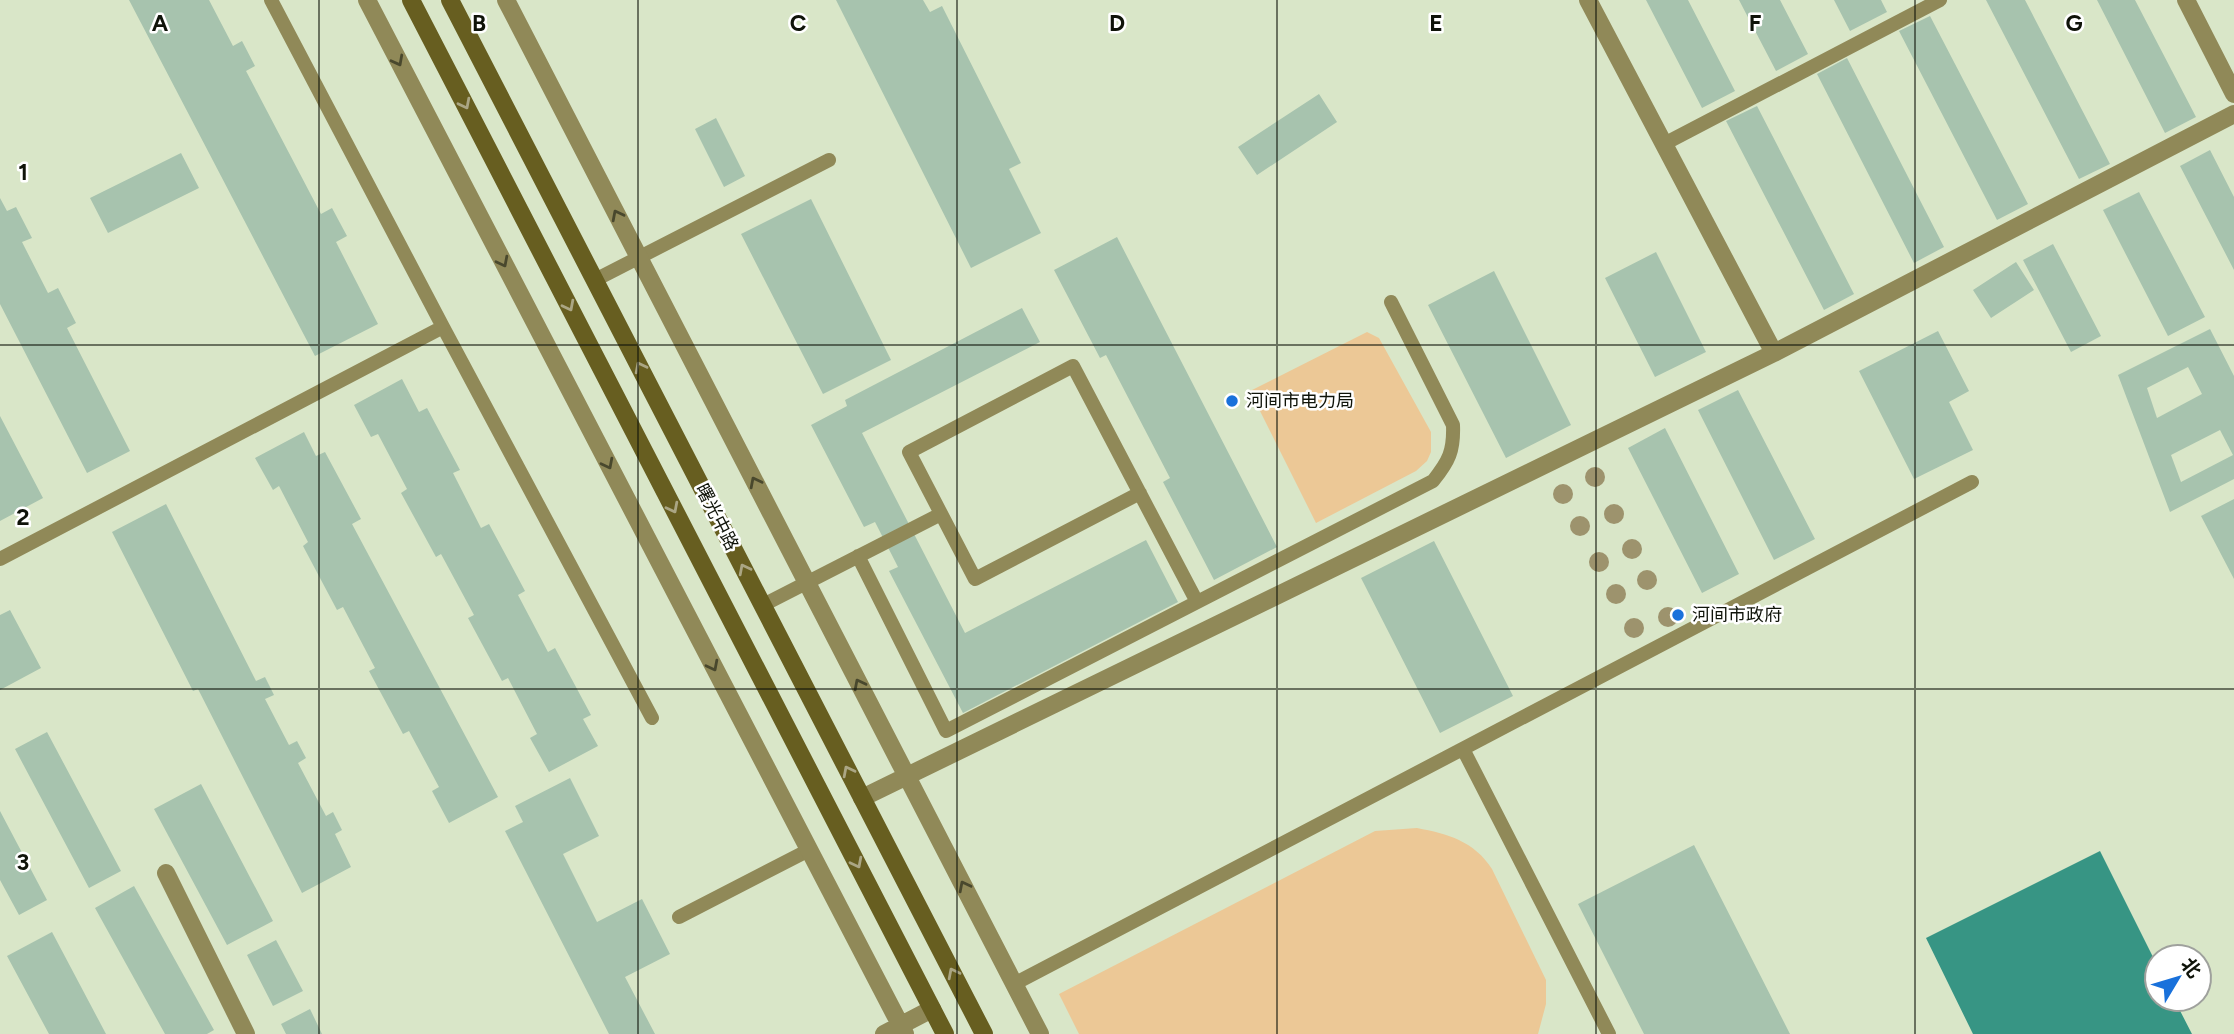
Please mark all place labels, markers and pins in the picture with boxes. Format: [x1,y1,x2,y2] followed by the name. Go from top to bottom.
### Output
[1246,390,1354,412] place label: 河间市电力局
[1224,393,1240,409] marker: 河间市电力局
[1692,604,1782,626] place label: 河间市政府
[1670,607,1686,623] marker: 河间市政府

